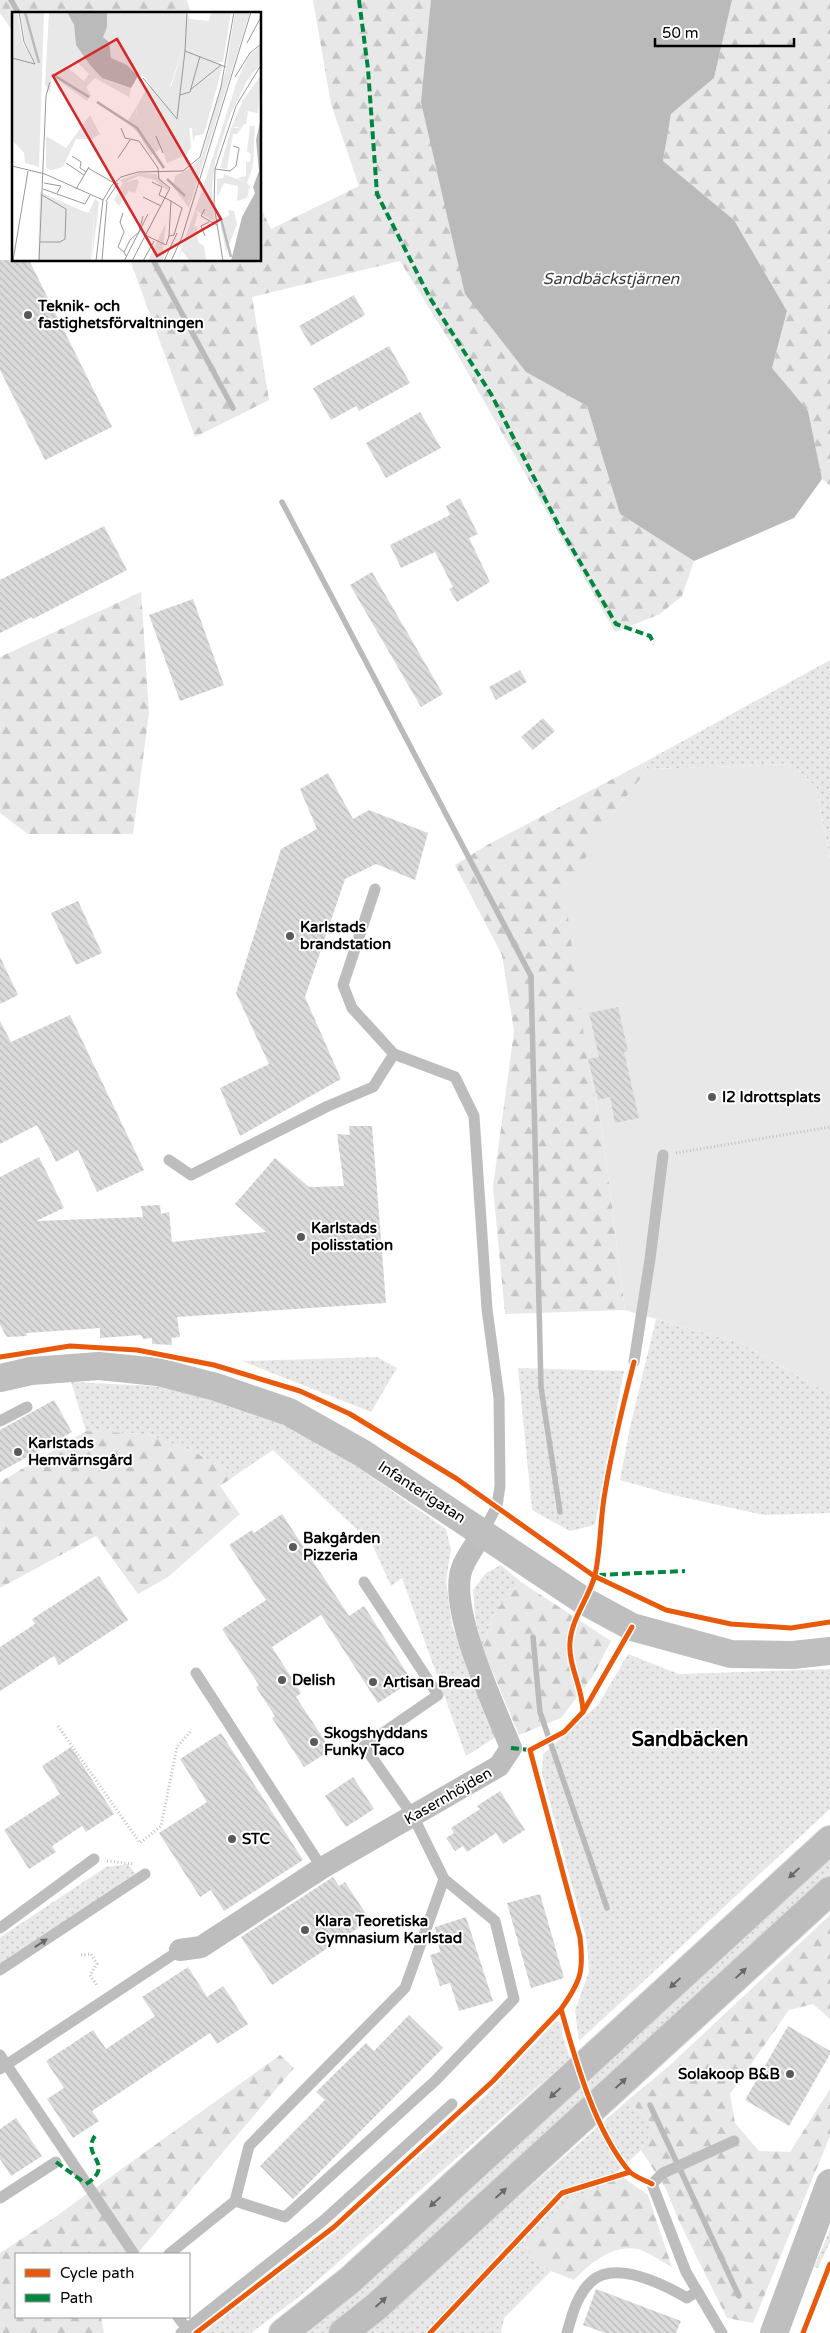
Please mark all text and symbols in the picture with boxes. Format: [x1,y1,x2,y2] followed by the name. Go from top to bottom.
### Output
[12,12,261,261] inset map
[655,15,794,47] scale bar
[662,24,699,42] text: 50 m
[543,269,680,289] water label: Sandbäckstjärnen
[37,297,204,333] place label: Teknik- och fastighetsförvaltningen
[22,309,34,321] marker: Teknik- och fastighetsförvaltningen
[300,918,391,953] place label: Karlstads brandstation
[284,930,296,942] marker: Karlstads brandstation
[722,1088,821,1107] place label: I2 Idrottsplats
[706,1091,718,1103] marker: I2 Idrottsplats
[311,1219,393,1255] place label: Karlstads polisstation
[295,1231,307,1243] marker: Karlstads polisstation
[28,1434,133,1470] place label: Karlstads Hemvärnsgård
[12,1446,24,1458] marker: Karlstads Hemvärnsgård
[375,1457,469,1527] street label: Infanterigatan
[303,1529,380,1564] place label: Bakgården Pizzeria
[287,1541,299,1553] marker: Bakgården Pizzeria
[292,1671,335,1689] place label: Delish
[383,1673,480,1691] place label: Artisan Bread
[276,1674,288,1686] marker: Delish
[367,1676,379,1688] marker: Artisan Bread
[324,1724,428,1760] place label: Skogshyddans Funky Taco
[631,1728,749,1752] district label: Sandbäcken
[308,1736,320,1748] marker: Skogshyddans Funky Taco
[401,1764,495,1828] street label: Kasernhöjden
[242,1830,270,1848] place label: STC
[226,1833,238,1845] marker: STC
[789,1867,801,1879] one-way arrow
[315,1912,462,1948] place label: Klara Teoretiska Gymnasium Karlstad
[299,1924,311,1936] marker: Klara Teoretiska Gymnasium Karlstad
[34,1939,47,1948] one-way arrow
[734,1967,746,1979] one-way arrow
[669,1977,681,1989] one-way arrow
[678,2065,780,2084] place label: Solakoop B&B
[784,2068,796,2080] marker: Solakoop B&B
[615,2078,628,2089] one-way arrow
[549,2087,561,2099] one-way arrow
[495,2187,507,2199] one-way arrow
[429,2197,441,2208] one-way arrow
[15,2253,190,2318] legend
[60,2264,134,2282] text: Cycle path
[60,2289,93,2307] text: Path
[375,2297,387,2308] one-way arrow

